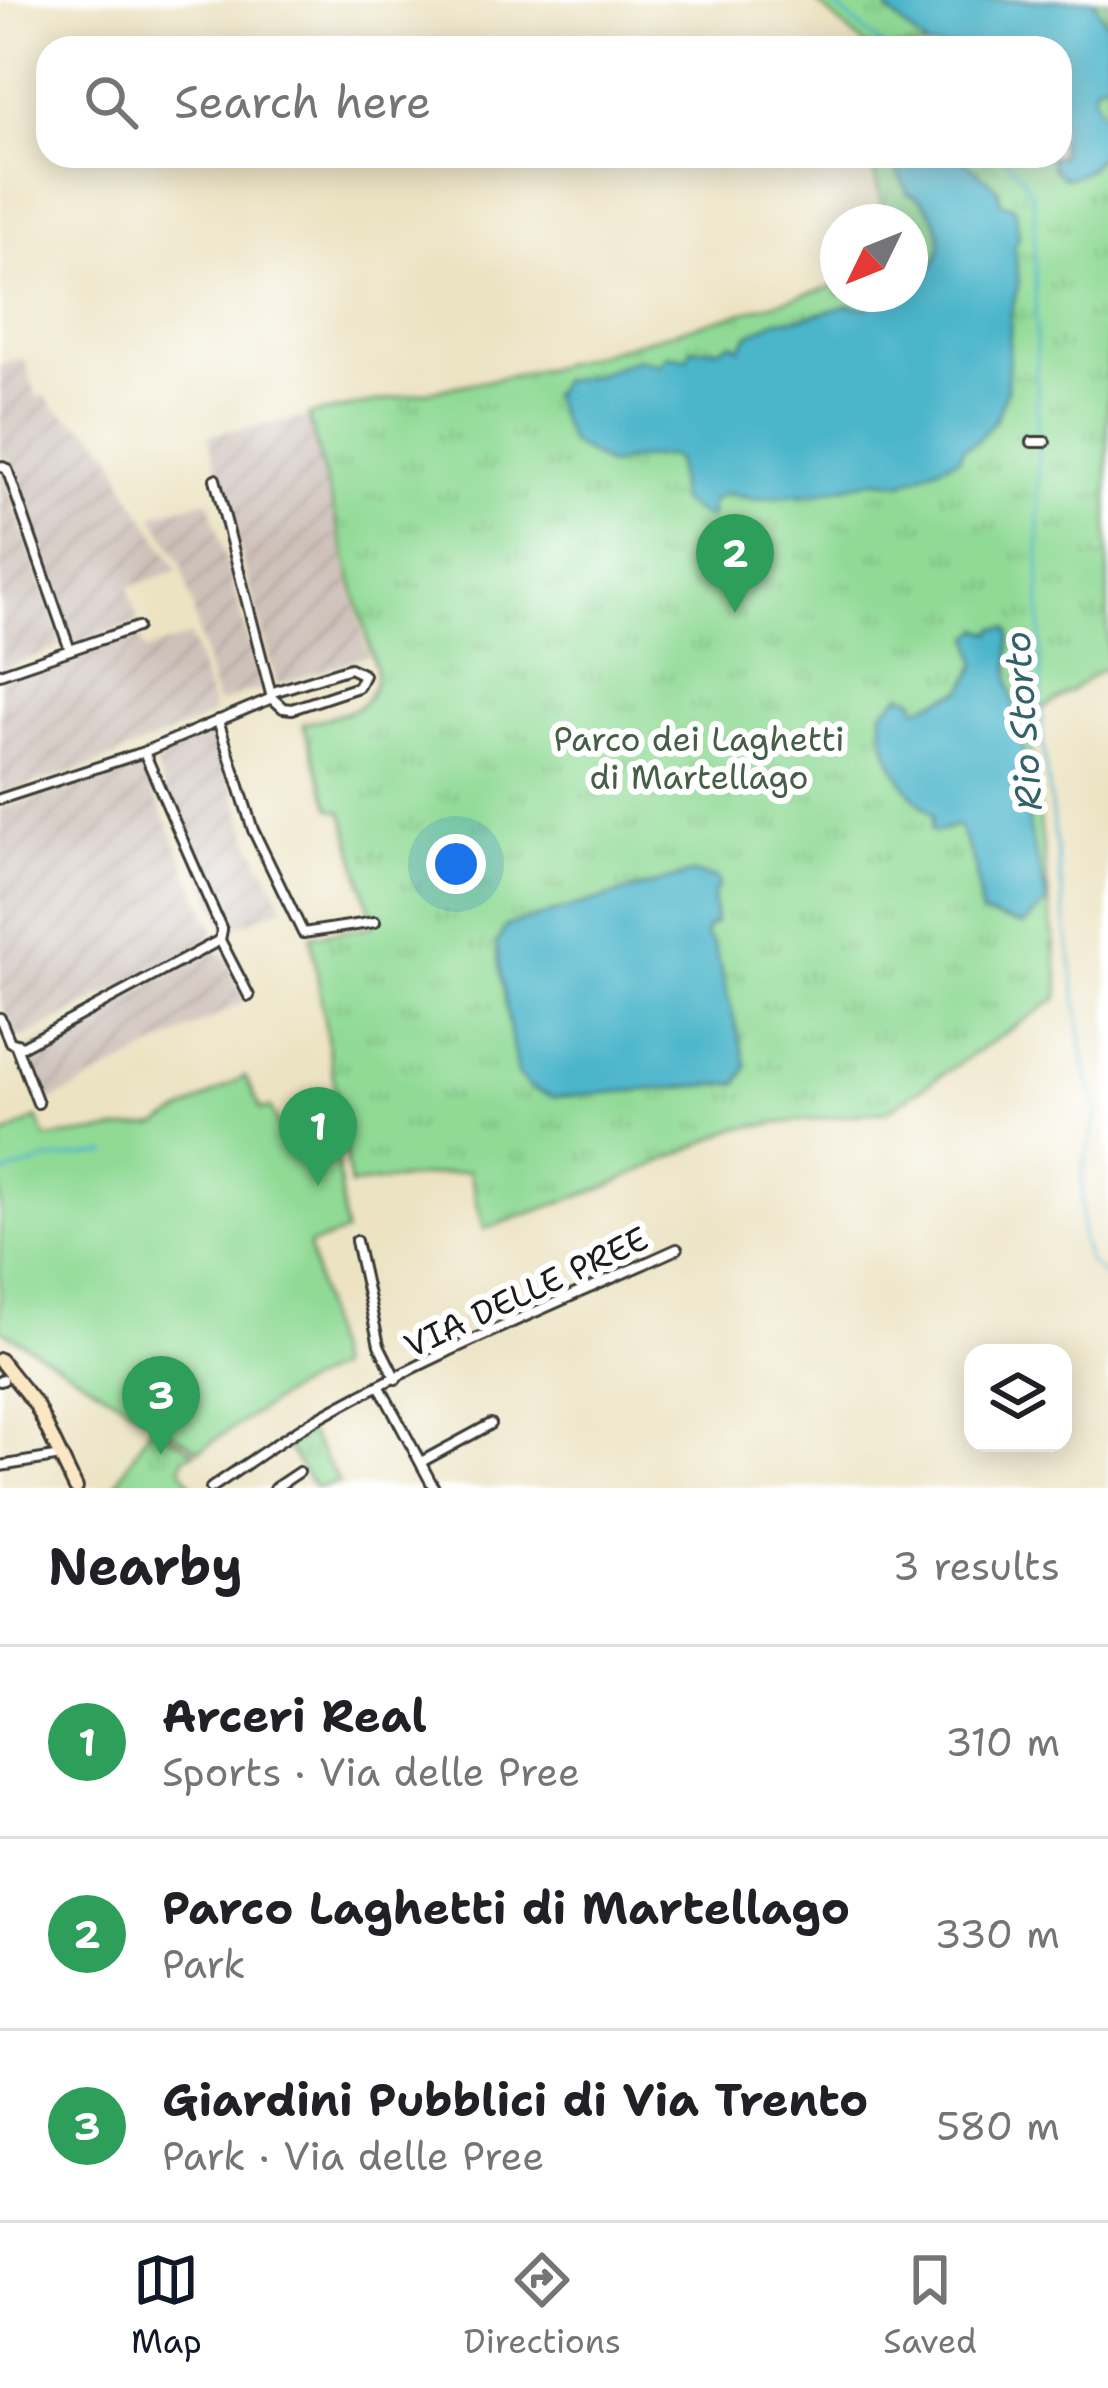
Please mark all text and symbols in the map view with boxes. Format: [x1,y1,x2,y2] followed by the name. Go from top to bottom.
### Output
[36,36,1072,168] search box
[78,69,144,135] icon: search
[174,72,431,132] text: Search here
[820,204,928,312] north arrow
[696,514,774,613] pin: 2
[992,630,1054,812] water label: Rio Storto
[553,717,845,800] park label: Parco dei Laghetti di Martellago
[426,834,486,894] your location
[279,1087,357,1186] pin: 1
[397,1216,655,1368] street label: VIA DELLE PREE
[964,1344,1072,1452] map controls
[964,1344,1072,1452] button: layers
[122,1356,200,1455] pin: 3
[48,1532,243,1600] text: Nearby
[893,1540,1060,1592] text: 3 results
[162,1686,427,1746] text: Arceri Real
[78,1716,96,1768] text: 1
[945,1716,1060,1768] text: 310 m
[162,1746,580,1798] text: Sports · Via delle Pree
[162,1878,850,1938] text: Parco Laghetti di Martellago
[73,1908,101,1960] text: 2
[934,1908,1060,1960] text: 330 m
[162,1938,246,1990] text: Park
[162,2070,868,2130] text: Giardini Pubblici di Via Trento
[73,2100,101,2152] text: 3
[936,2100,1060,2152] text: 580 m
[162,2130,544,2182] text: Park · Via delle Pree
[131,2247,202,2364] tab: Map
[464,2247,621,2364] tab: Directions
[883,2247,977,2364] tab: Saved

